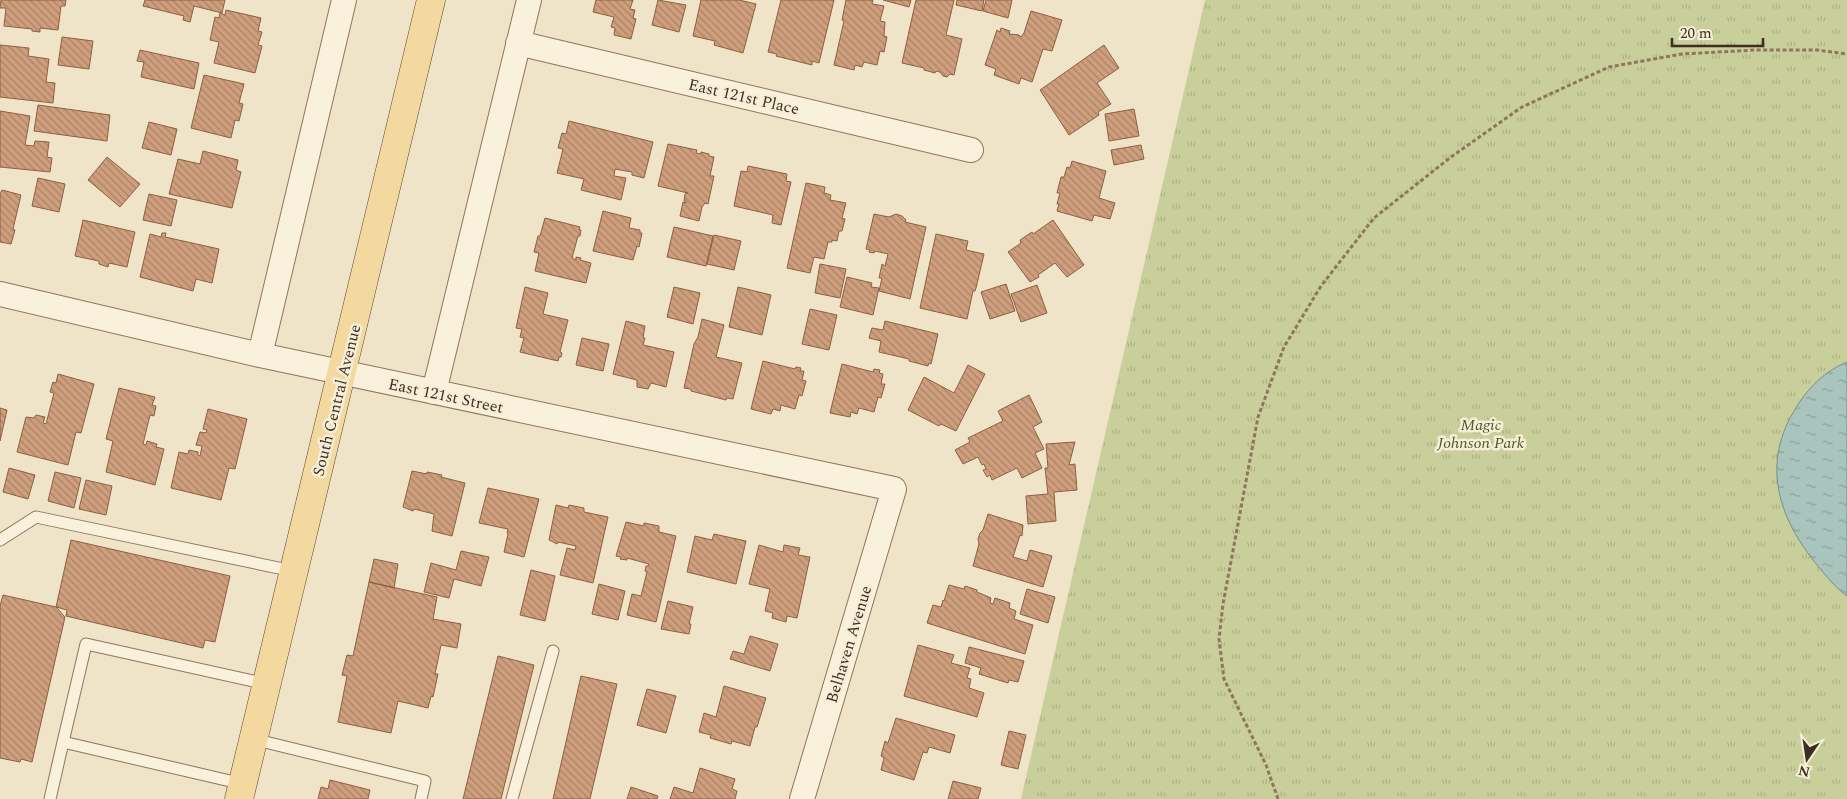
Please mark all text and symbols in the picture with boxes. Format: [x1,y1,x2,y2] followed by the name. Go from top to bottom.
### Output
[1672,15,1763,47] scale bar
[1680,22,1712,45] text: 20 m
[686,73,802,121] street label: East 121st Place
[306,322,367,479] street label: South Central Avenue
[386,372,506,420] street label: East 121st Street
[1437,413,1525,455] park label: Magic Johnson Park
[820,583,878,706] street label: Belhaven Avenue
[1782,734,1832,784] north arrow
[1796,760,1812,783] text: N

